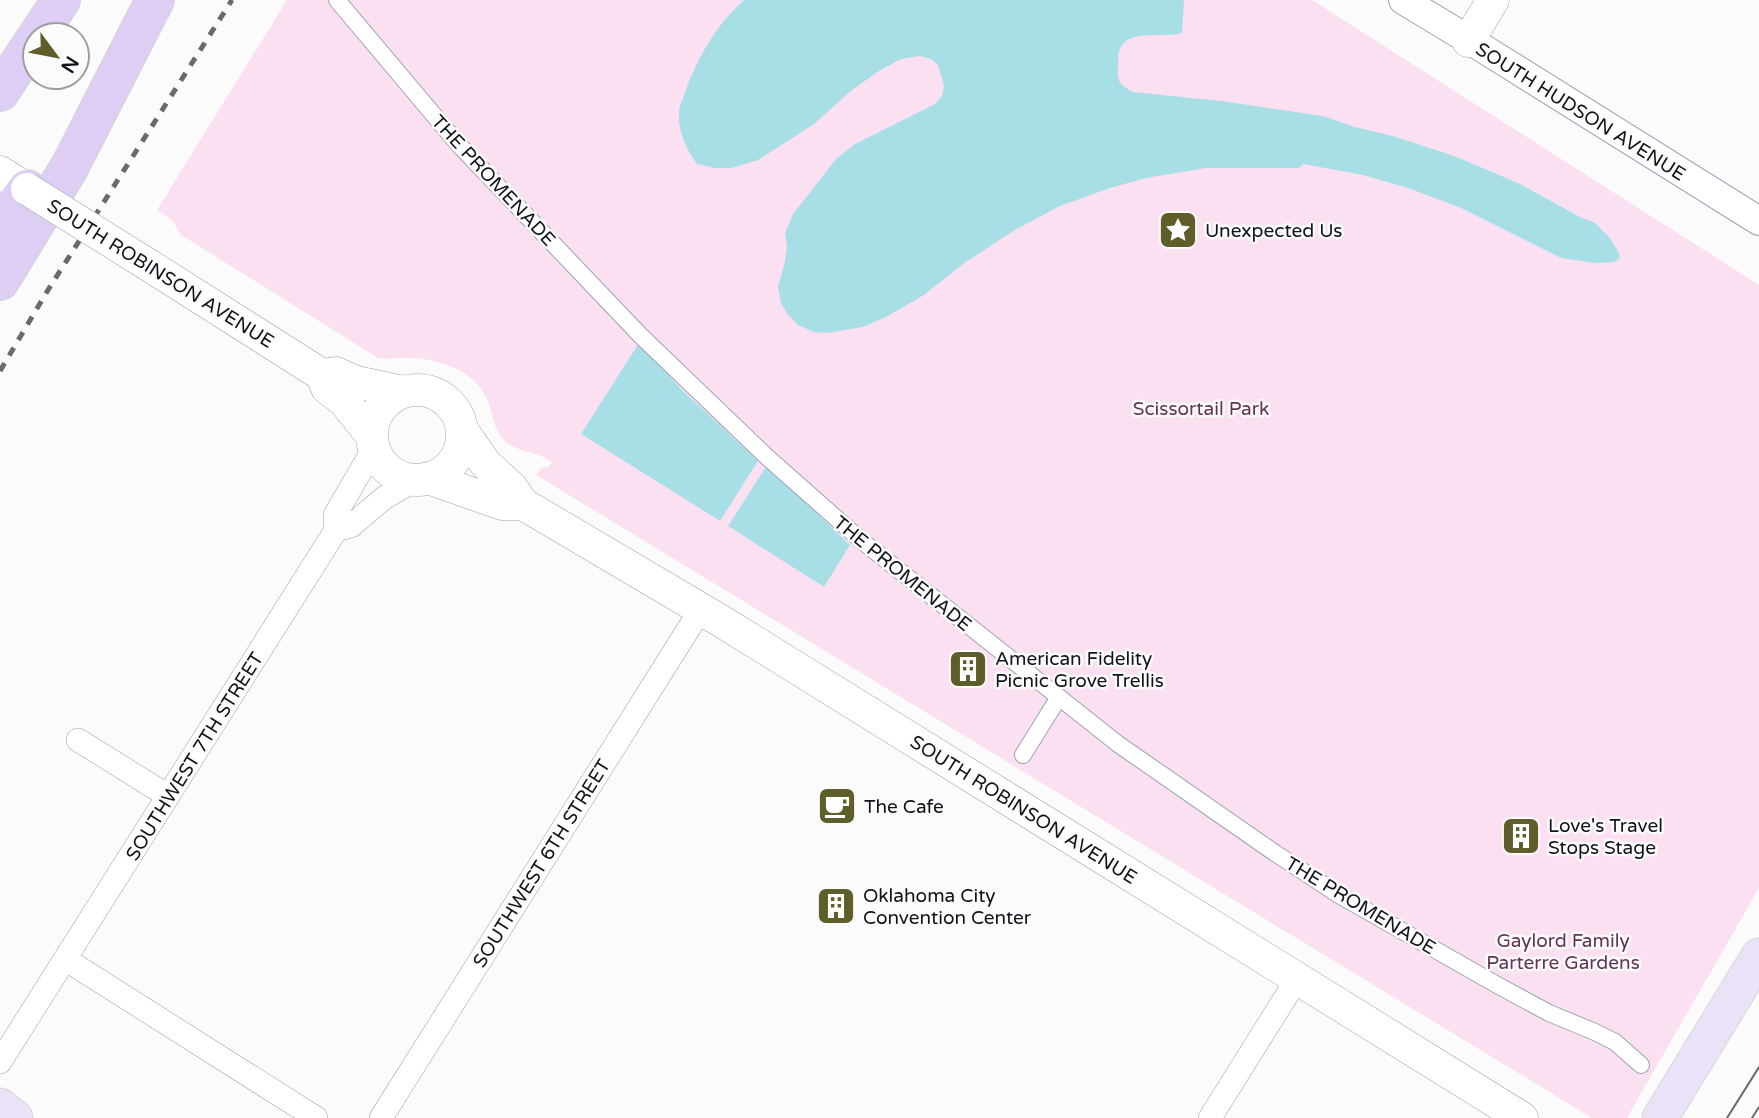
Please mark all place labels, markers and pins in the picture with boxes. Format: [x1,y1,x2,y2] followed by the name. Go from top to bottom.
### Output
[1157,209,1199,251] place icon: Unexpected Us
[1205,220,1342,242] place label: Unexpected Us
[947,648,989,690] building icon: American Fidelity Picnic Grove Trellis
[995,648,1164,692] place label: American Fidelity Picnic Grove Trellis
[816,785,858,827] cafe icon: The Cafe
[864,796,944,818] place label: The Cafe
[1500,815,1542,857] building icon: Love's Travel Stops Stage
[1548,815,1663,859] place label: Love's Travel Stops Stage
[815,885,857,927] building icon: Oklahoma City Convention Center
[863,885,1032,929] place label: Oklahoma City Convention Center

